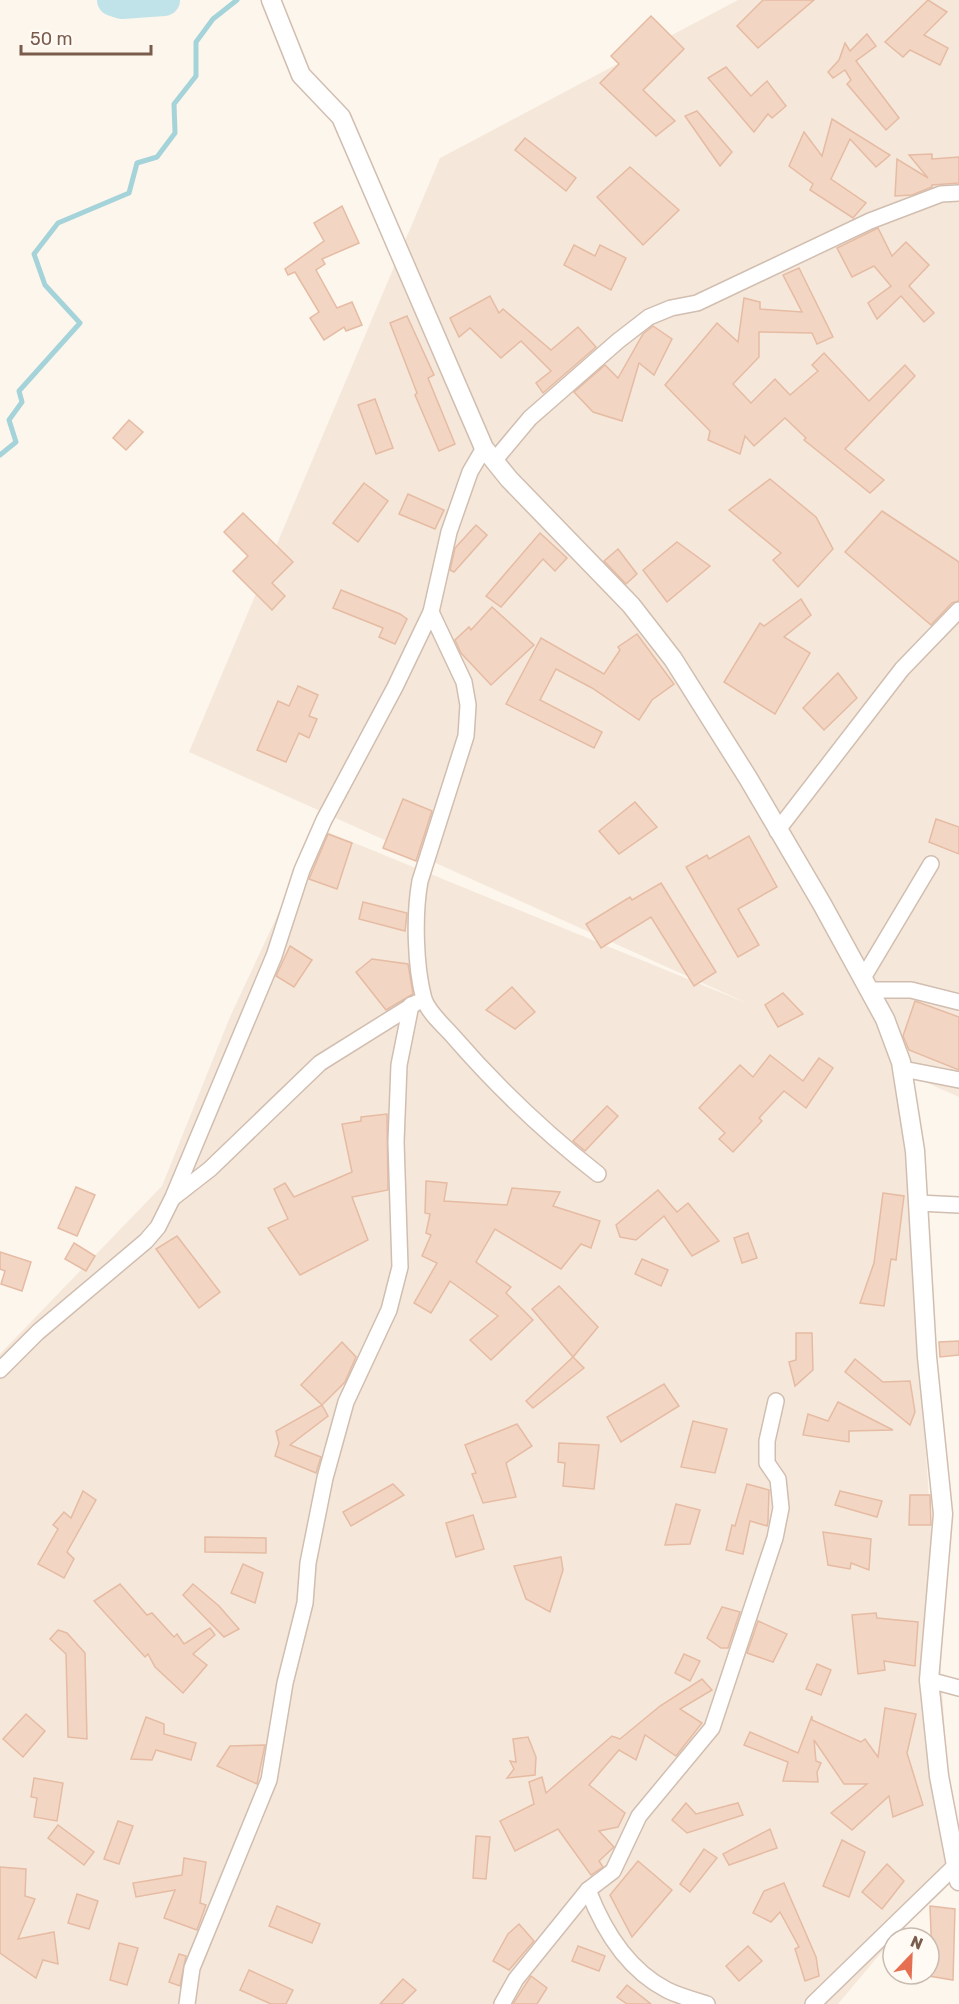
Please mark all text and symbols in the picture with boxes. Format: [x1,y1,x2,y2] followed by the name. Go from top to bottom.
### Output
[21,18,152,56] scale bar
[30,28,73,50] text: 50 m
[881,1926,941,1986] north arrow
[908,1932,926,1954] text: N

